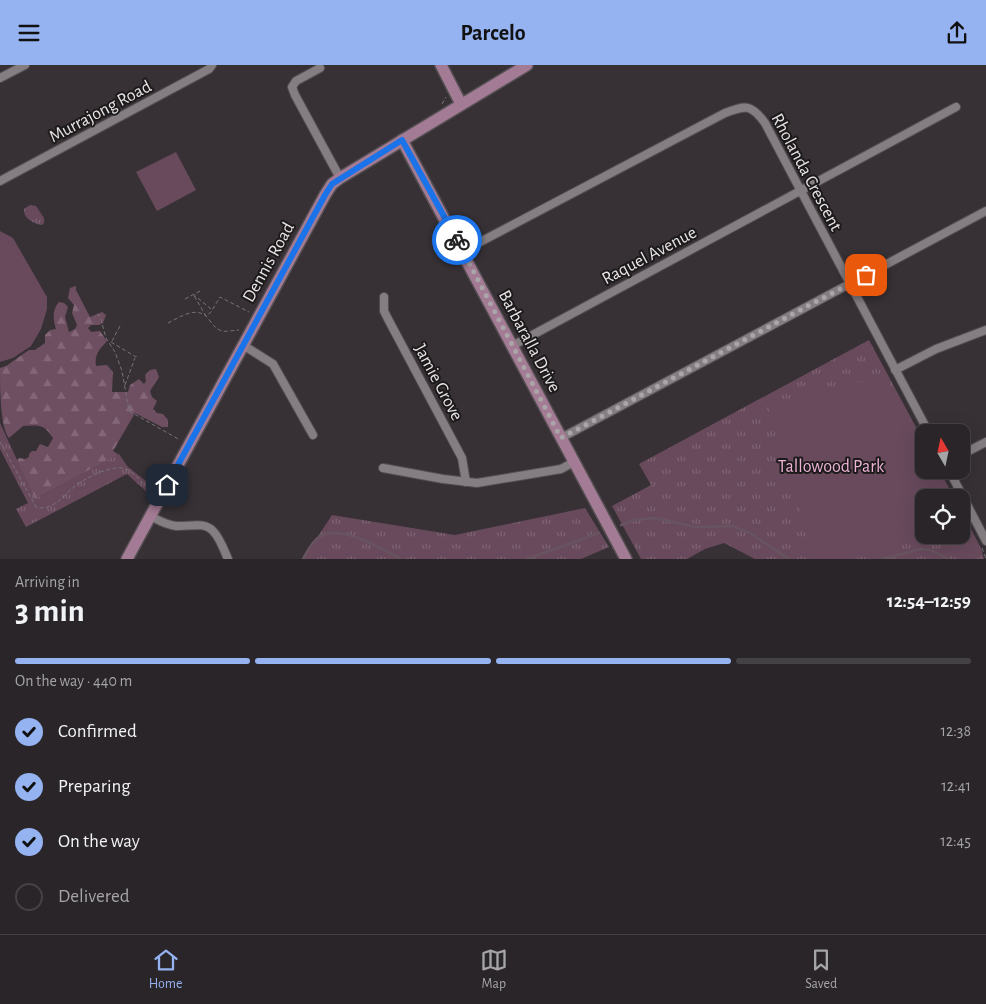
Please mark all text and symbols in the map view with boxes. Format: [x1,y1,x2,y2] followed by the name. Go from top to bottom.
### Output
[15,19,43,47] icon: menu
[943,19,971,47] icon: share
[460,22,526,44] text: Parcelo
[46,77,155,146] street label: Murrajong Road
[768,111,845,235] street label: Rholanda Crescent
[432,215,482,265] courier
[240,220,298,305] street label: Dennis Road
[599,223,700,288] street label: Raquel Avenue
[443,226,471,254] icon: bike
[845,254,887,296] pin
[852,261,880,289] icon: bag
[495,288,563,395] street label: Barbaralla Drive
[410,341,466,424] street label: Jamie Grove
[915,424,970,479] north arrow
[915,424,970,544] map controls
[778,458,885,476] park label: Tallowood Park
[146,464,188,506] pin
[153,471,181,499] icon: home
[915,489,970,544] button: locate
[15,574,80,590] text: Arriving in
[887,592,971,611] text: 12:54–12:59
[15,595,85,627] text: 3 min
[15,673,132,689] text: On the way · 440 m
[15,718,43,746] icon: check
[58,722,137,741] text: Confirmed
[940,723,971,739] text: 12:38
[15,773,43,801] icon: check
[58,777,131,796] text: Preparing
[941,778,971,794] text: 12:41
[15,828,43,856] icon: check
[58,832,140,851] text: On the way
[940,833,971,849] text: 12:45
[58,887,130,906] text: Delivered
[149,946,182,993] tab: Home
[480,946,508,993] tab: Map
[805,946,837,993] tab: Saved

